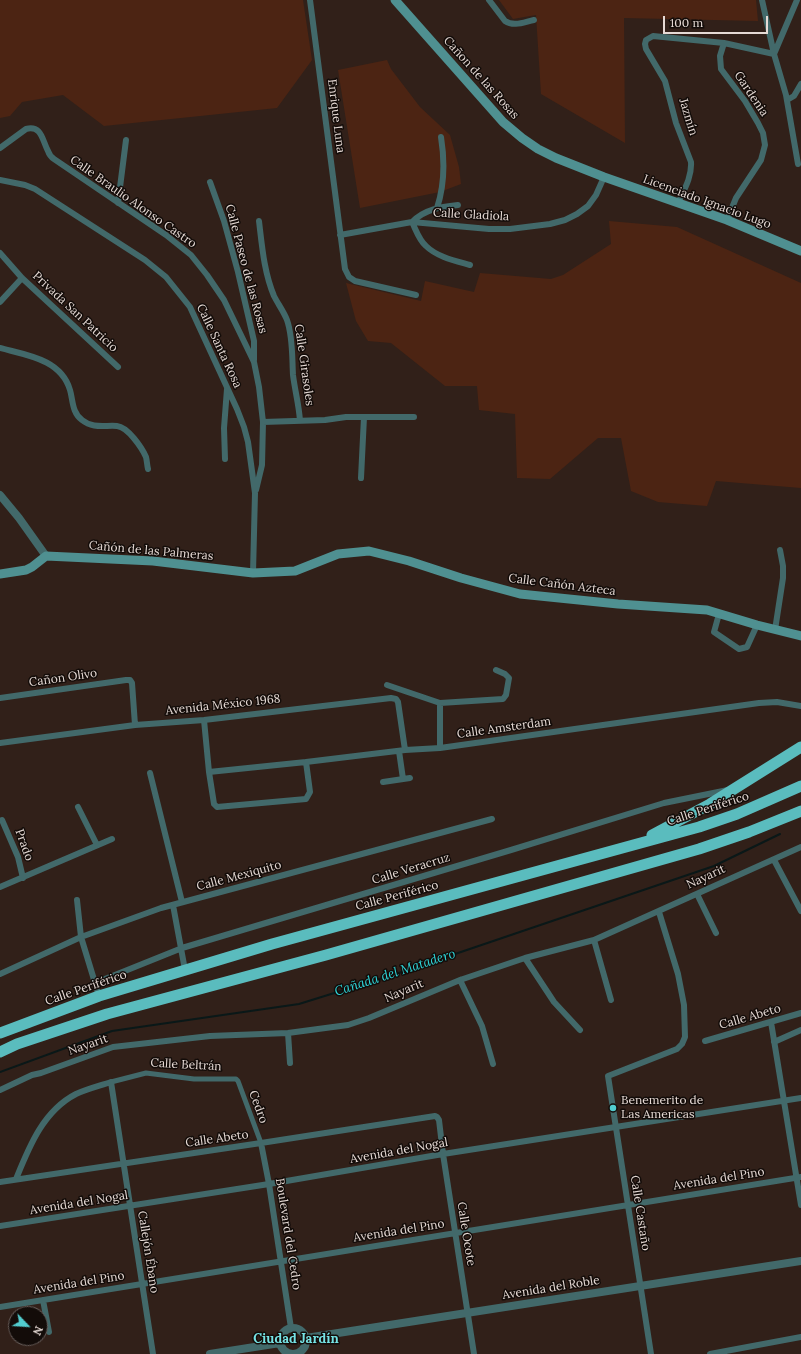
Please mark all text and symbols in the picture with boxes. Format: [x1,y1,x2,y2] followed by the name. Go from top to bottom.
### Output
[665,8,770,34] scale bar
[670,15,703,30] text: 100 m
[440,34,522,122] street label: Cañon de las Rosas
[731,69,771,119] street label: Gardenia
[324,78,348,154] street label: Enrique Luna
[676,97,700,137] street label: Jazmín
[67,153,199,251] street label: Calle Braulio Alonso Castro
[641,172,773,232] street label: Licenciado Ignacio Lugo
[222,203,270,335] street label: Calle Paseo de las Rosas
[432,206,510,224] street label: Calle Gladiola
[29,269,121,355] street label: Privada San Patricio
[193,302,245,390] street label: Calle Santa Rosa
[291,323,317,407] street label: Calle Girasoles
[88,538,214,564] street label: Cañón de las Palmeras
[508,571,616,599] street label: Calle Cañón Azteca
[28,666,98,690] street label: Cañon Olivo
[165,692,281,718] street label: Avenida México 1968
[456,714,552,742] street label: Calle Amsterdam
[665,789,751,829] street label: Calle Periférico
[12,827,36,863] street label: Prado
[370,850,452,888] street label: Calle Veracruz
[195,858,283,894] street label: Calle Mexiquito
[684,862,728,892] street label: Nayarit
[354,878,440,914] street label: Calle Periférico
[333,946,457,1000] water label: Cañada del Matadero
[43,967,129,1009] street label: Calle Periférico
[382,976,426,1006] street label: Nayarit
[718,1001,782,1033] street label: Calle Abeto
[66,1032,110,1058] street label: Nayarit
[150,1056,222,1074] street label: Calle Beltrán
[245,1088,271,1126] street label: Cedro
[621,1094,703,1122] place label: Benemerito de Las Americas
[608,1103,618,1113] marker: Benemerito de Las Americas
[185,1127,249,1151] street label: Calle Abeto
[349,1135,449,1167] street label: Avenida del Nogal
[672,1165,766,1193] street label: Avenida del Pino
[627,1174,653,1252] street label: Calle Castaño
[272,1177,304,1291] street label: Boulevard del Cedro
[29,1188,129,1218] street label: Avenida del Nogal
[454,1201,478,1267] street label: Calle Ocote
[134,1210,162,1294] street label: Callejón Ébano
[352,1217,446,1245] street label: Avenida del Pino
[32,1269,126,1297] street label: Avenida del Pino
[501,1273,601,1303] street label: Avenida del Roble
[8,1306,48,1346] north arrow
[30,1324,46,1337] text: N
[253,1331,339,1347] district label: Ciudad Jardín

